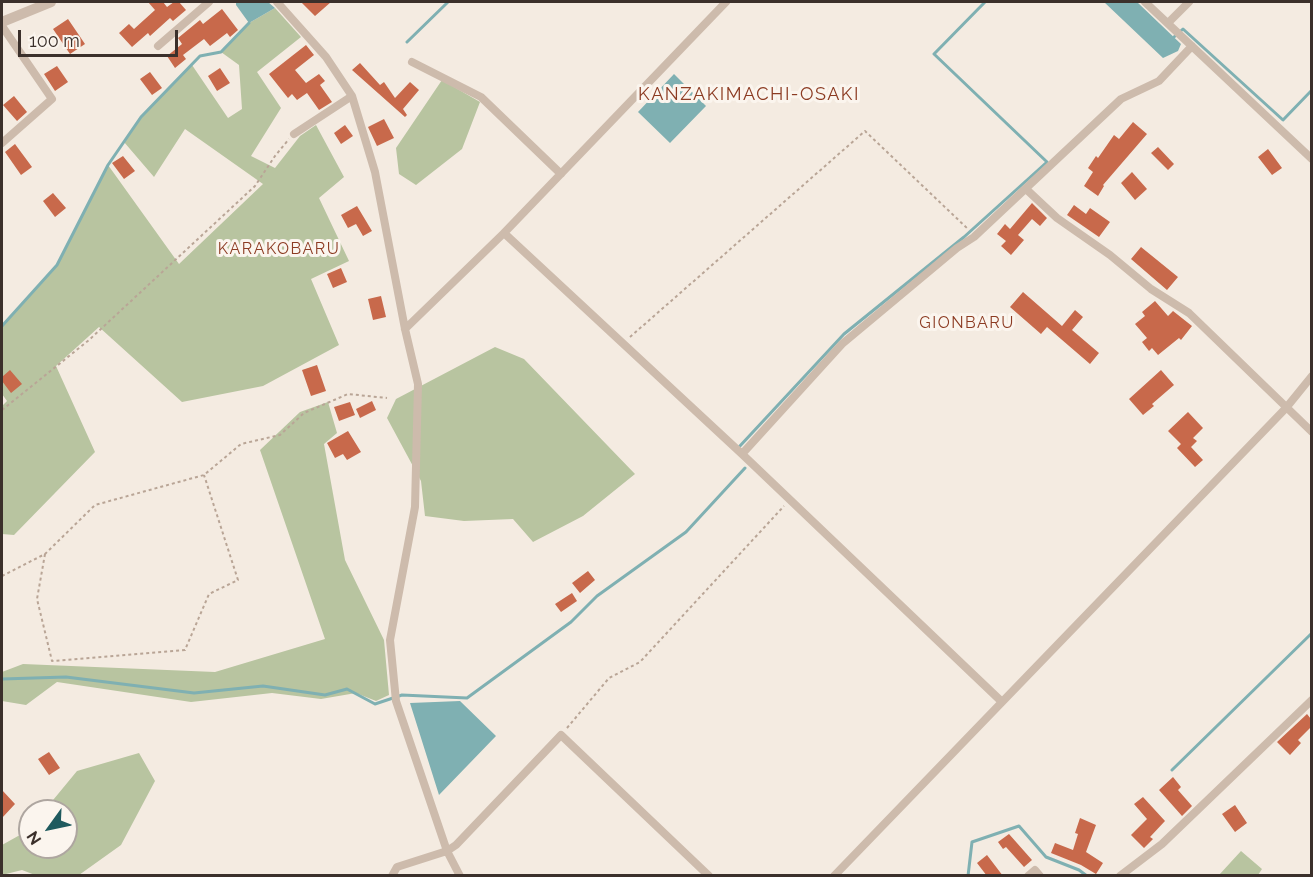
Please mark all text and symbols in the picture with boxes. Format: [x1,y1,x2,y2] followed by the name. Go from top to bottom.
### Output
[21,18,182,56] scale bar
[29,30,80,51] text: 100 m
[638,84,860,106] district label: KANZAKIMACHI-OSAKI
[218,239,340,259] district label: KARAKOBARU
[919,313,1015,333] district label: GIONBARU
[18,799,78,859] north arrow
[23,828,45,848] text: N

